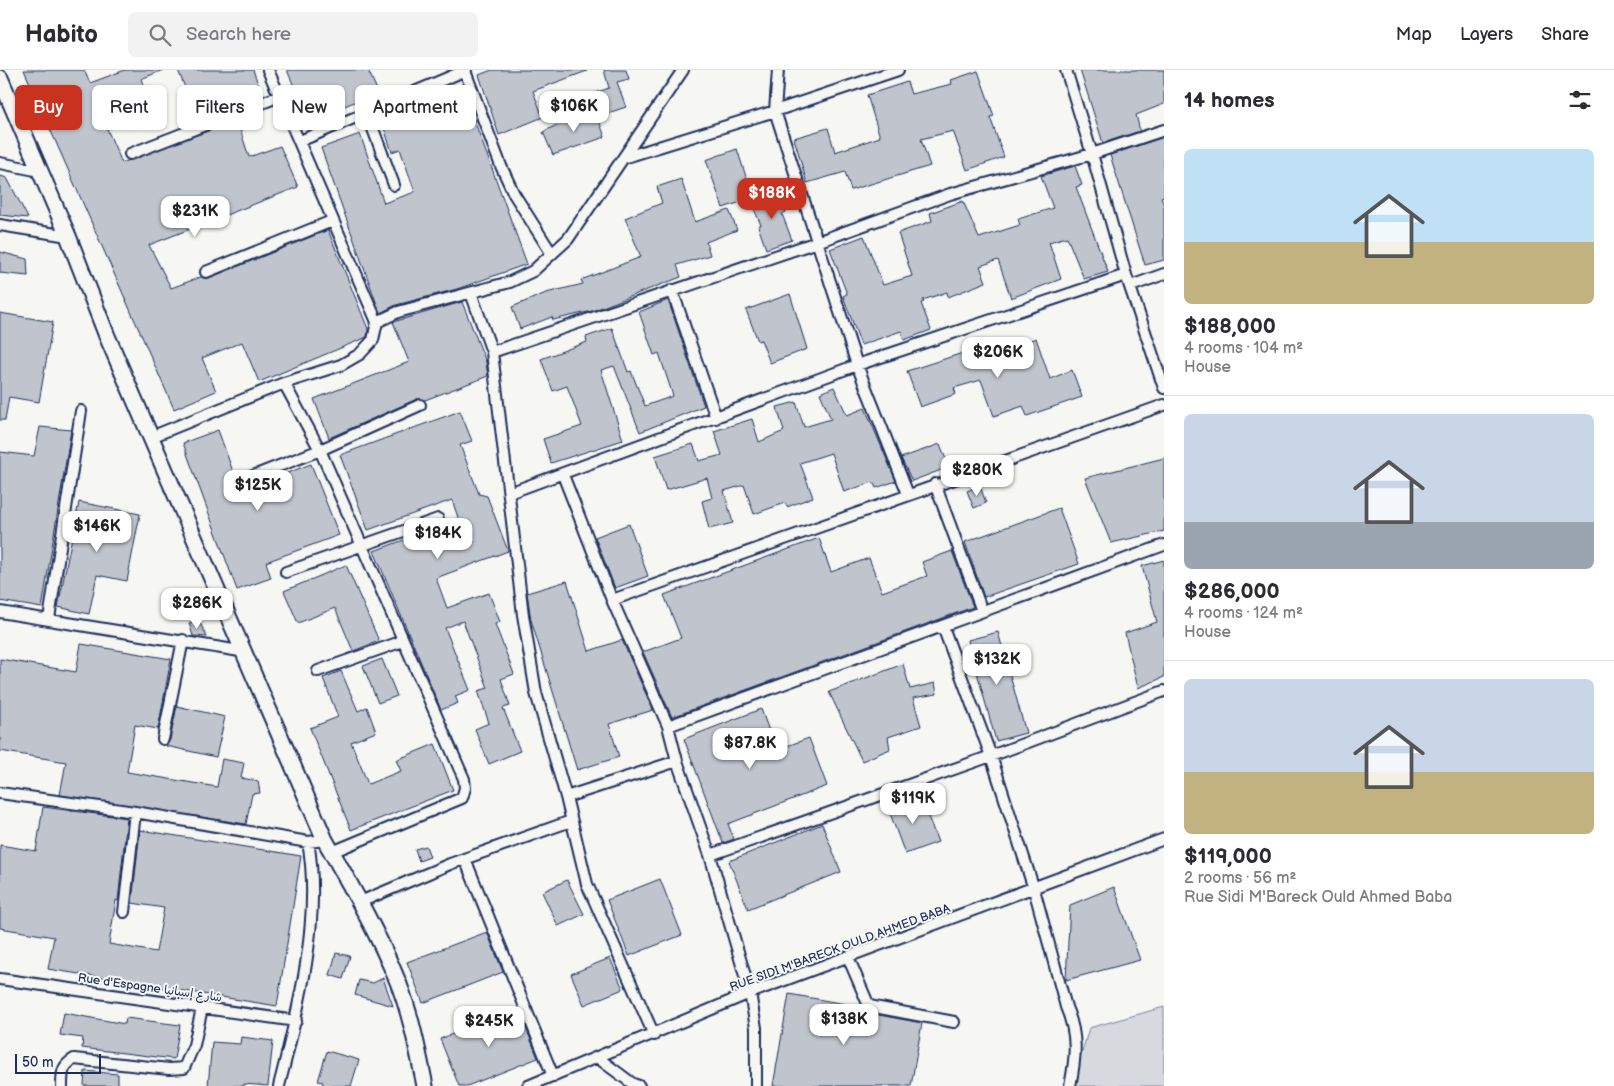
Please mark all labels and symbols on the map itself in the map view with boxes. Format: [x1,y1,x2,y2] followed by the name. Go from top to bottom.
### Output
[539,90,609,133] pin: $106K
[737,178,807,220] pin: $188K
[160,196,230,238] pin: $231K
[963,336,1033,379] pin: $206K
[942,454,1012,497] pin: $280K
[223,470,293,512] pin: $125K
[62,510,132,553] pin: $146K
[403,518,473,560] pin: $184K
[162,588,232,630] pin: $286K
[962,644,1032,686] pin: $132K
[709,728,791,770] pin: $87.8K
[878,782,948,825] pin: $119K
[728,901,953,995] street label: RUE SIDI M'BARECK OULD AHMED BABA
[77,970,223,1007] street label: Rue d'Espagne شارع إسبانيا
[809,1004,879,1046] pin: $138K
[454,1006,524,1048] pin: $245K
[15,1051,101,1074] scale bar

